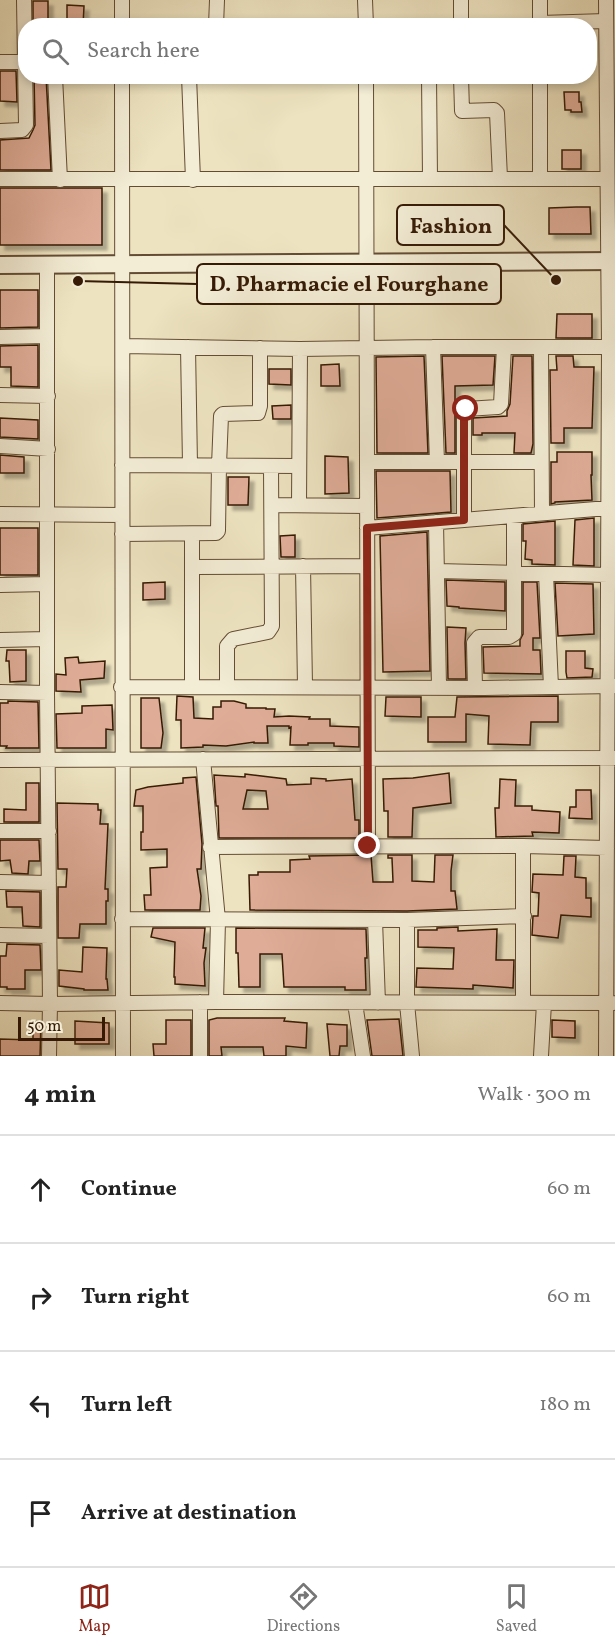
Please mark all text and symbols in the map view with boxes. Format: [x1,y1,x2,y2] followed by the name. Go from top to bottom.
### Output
[18,18,597,84] search box
[39,35,72,68] icon: search
[87,36,200,67] text: Search here
[397,205,504,245] callout: Fashion
[410,212,492,243] text: Fashion
[197,264,501,304] callout: D. Pharmacie el Fourghane
[209,270,489,301] text: D. Pharmacie el Fourghane
[452,395,478,421] route start
[354,832,380,858] route end
[18,1014,105,1042] scale bar
[27,1016,61,1038] text: 50 m
[24,1077,96,1113] text: 4 min
[478,1081,591,1109] text: Walk · 300 m
[24,1173,57,1206] icon: ahead
[81,1174,177,1205] text: Continue
[547,1175,591,1203] text: 60 m
[24,1281,57,1314] icon: right
[81,1282,189,1313] text: Turn right
[547,1283,591,1311] text: 60 m
[24,1389,57,1422] icon: left
[81,1390,172,1421] text: Turn left
[539,1391,591,1419] text: 180 m
[24,1497,57,1530] icon: arrive
[81,1498,297,1529] text: Arrive at destination
[78,1580,111,1638] tab: Map
[267,1580,340,1638] tab: Directions
[496,1580,537,1638] tab: Saved

